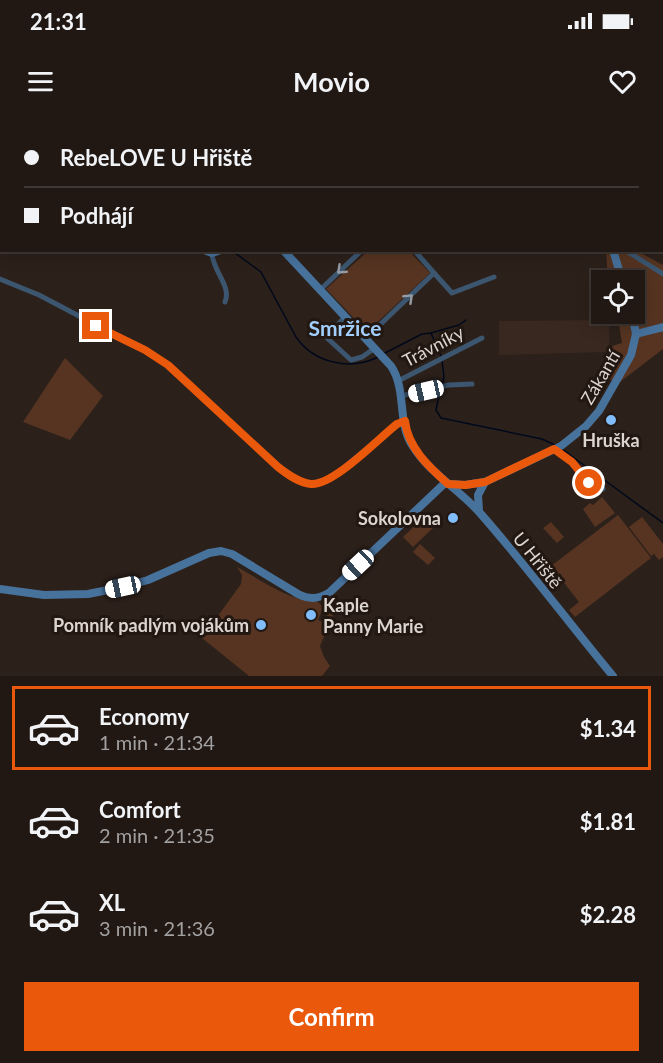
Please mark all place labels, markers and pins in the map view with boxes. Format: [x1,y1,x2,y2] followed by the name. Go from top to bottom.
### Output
[604,413,618,427] marker: Hruška
[582,429,640,451] place label: Hruška
[358,507,441,529] place label: Sokolovna
[446,511,460,525] marker: Sokolovna
[323,594,424,637] place label: Kaple Panny Marie
[304,608,318,622] marker: Kaple Panny Marie
[53,614,249,636] place label: Pomník padlým vojákům
[254,618,268,632] marker: Pomník padlým vojákům

